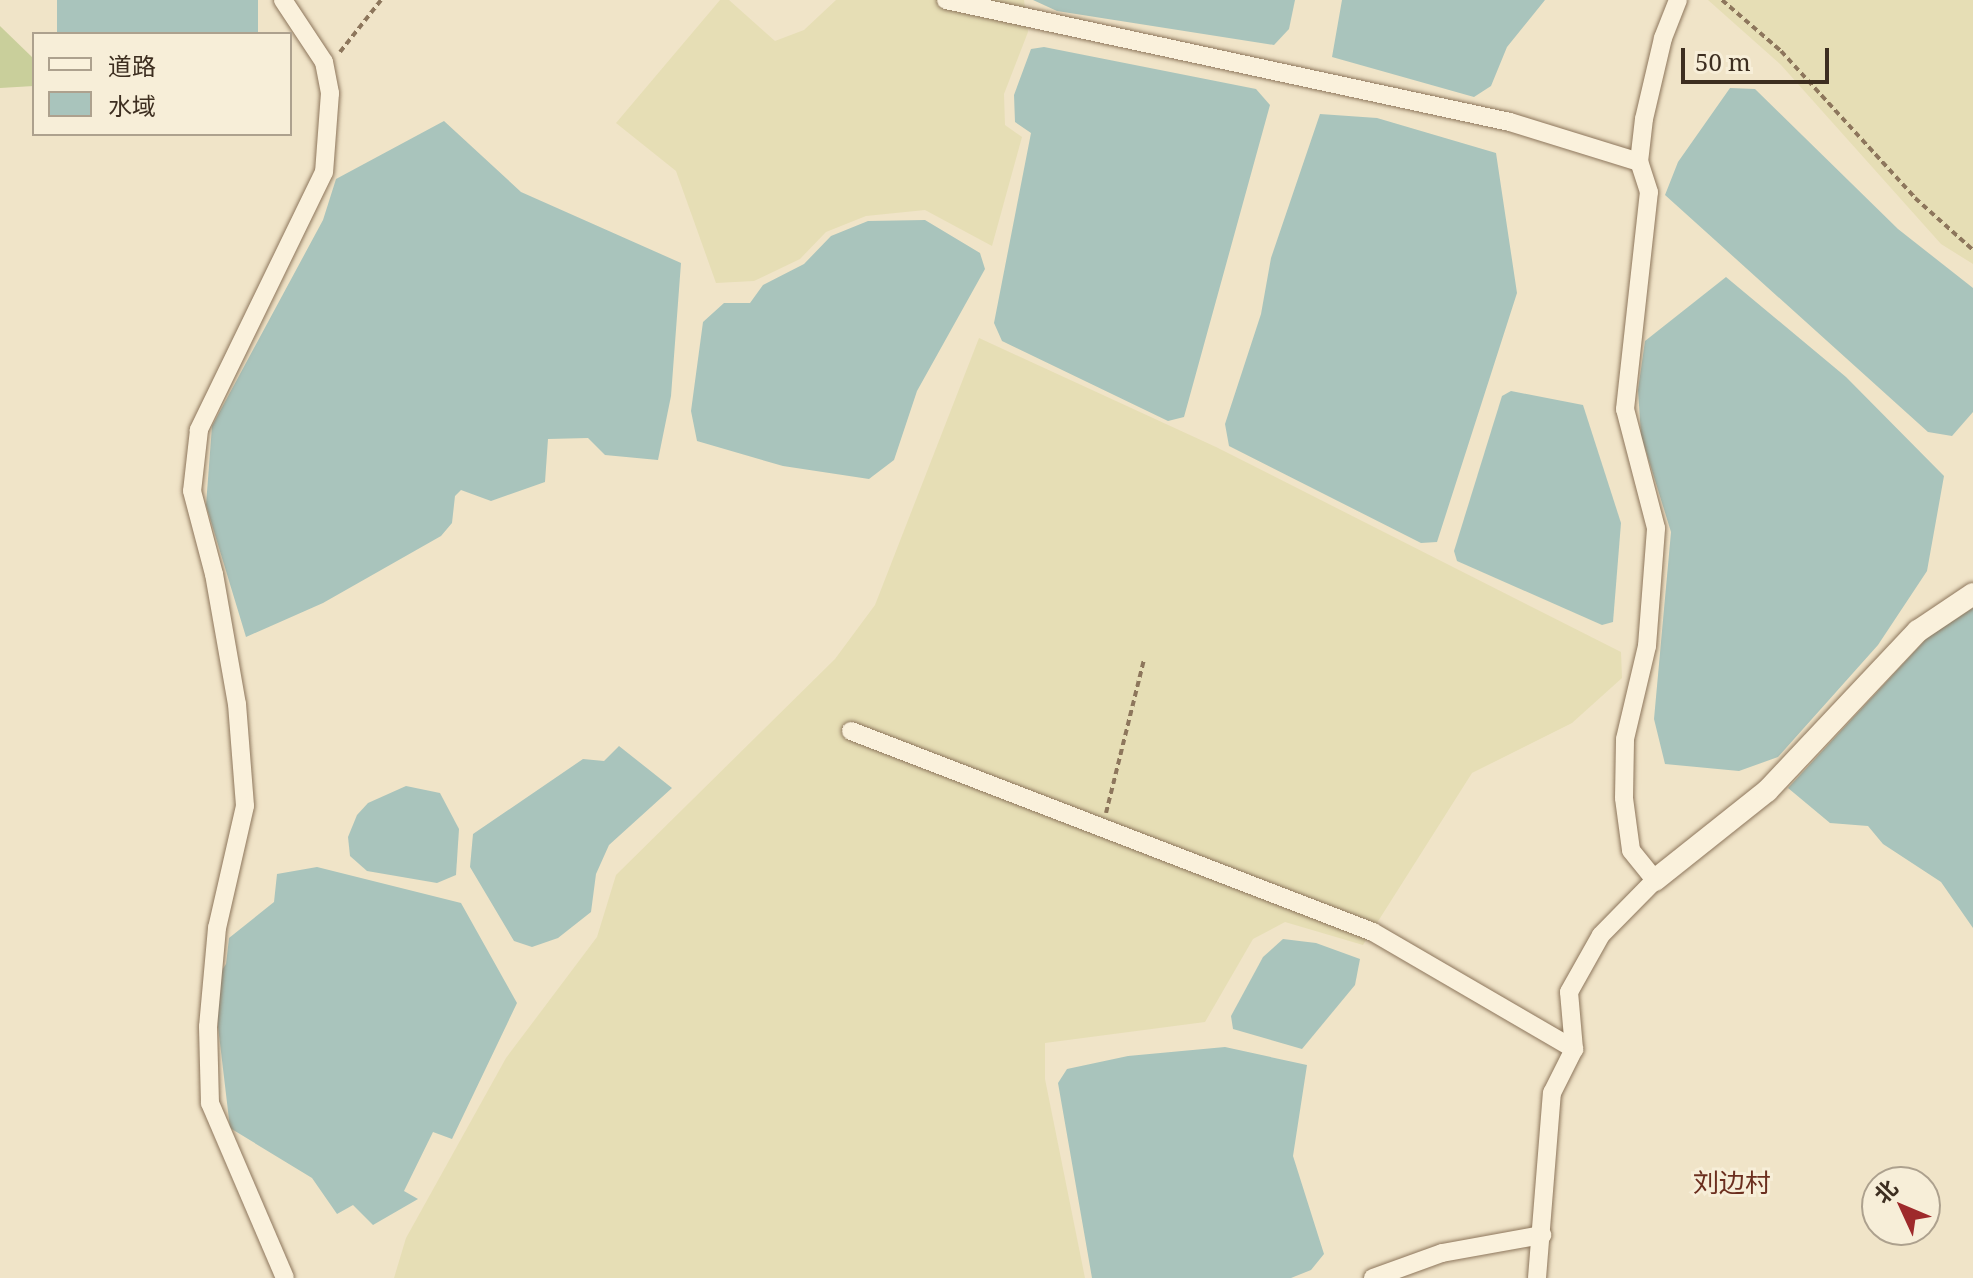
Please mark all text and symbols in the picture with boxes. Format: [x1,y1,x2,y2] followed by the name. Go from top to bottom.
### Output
[32,32,292,136] legend
[1685,32,1833,82] scale bar
[1695,45,1751,78] text: 50 m
[108,49,156,82] text: 道路
[108,89,156,122] text: 水域
[1861,1166,1941,1246] north arrow
[1693,1167,1771,1199] district label: 刘边村
[1867,1172,1904,1209] text: 北

